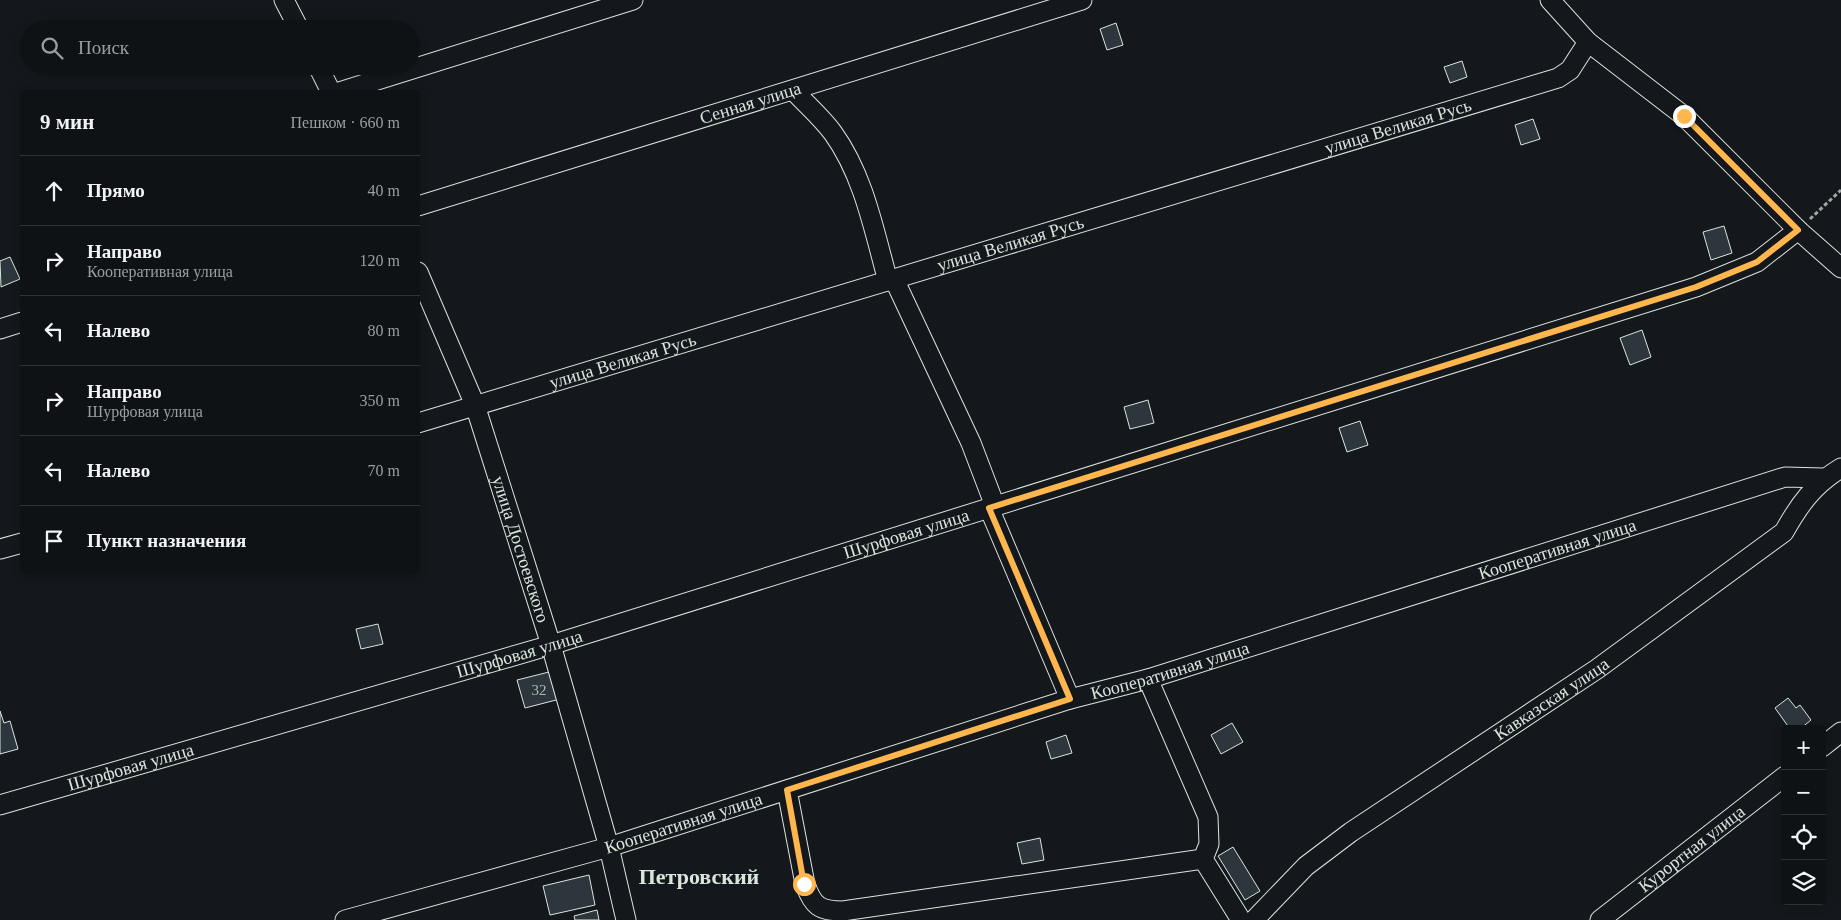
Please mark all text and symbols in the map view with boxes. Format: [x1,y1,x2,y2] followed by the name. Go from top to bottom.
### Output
[20,20,420,75] search box
[38,34,66,62] icon: search
[78,37,129,58] text: Поиск
[697,78,803,128] street label: Сенная улица
[1322,95,1474,158] street label: улица Великая Русь
[1673,105,1696,128] route end
[40,110,94,134] text: 9 мин
[290,114,400,131] text: Пешком · 660 m
[40,177,68,205] icon: ahead
[87,180,145,201] text: Прямо
[368,182,400,199] text: 40 m
[935,212,1086,275] street label: улица Великая Русь
[87,241,162,262] text: Направо
[40,247,68,275] icon: right
[360,252,400,269] text: 120 m
[87,263,233,280] text: Кооперативная улица
[40,317,68,345] icon: left
[87,320,150,341] text: Налево
[368,322,400,339] text: 80 m
[547,329,699,393] street label: улица Великая Русь
[87,381,162,402] text: Направо
[40,387,68,415] icon: right
[360,392,400,409] text: 350 m
[87,403,203,420] text: Шурфовая улица
[40,457,68,485] icon: left
[87,460,150,481] text: Налево
[368,462,400,479] text: 70 m
[488,473,553,625] street label: улица Достоевского
[841,505,971,563] street label: Шурфовая улица
[1476,515,1639,584] street label: Кооперативная улица
[40,527,68,555] icon: arrive
[87,530,246,551] text: Пункт назначения
[454,626,585,682] street label: Шурфовая улица
[1089,638,1252,703] street label: Кооперативная улица
[1490,654,1613,744] street label: Кавказская улица
[532,682,547,698] house number: 32
[1781,725,1826,905] map controls
[1781,725,1826,770] button: +
[65,739,196,795] street label: Шурфовая улица
[1781,770,1826,815] button: −
[602,789,765,858] street label: Кооперативная улица
[1634,801,1749,896] street label: Курортная улица
[1781,815,1826,860] button: locate
[1781,860,1826,905] button: layers
[639,864,760,889] district label: Петровский
[793,873,816,896] route start

